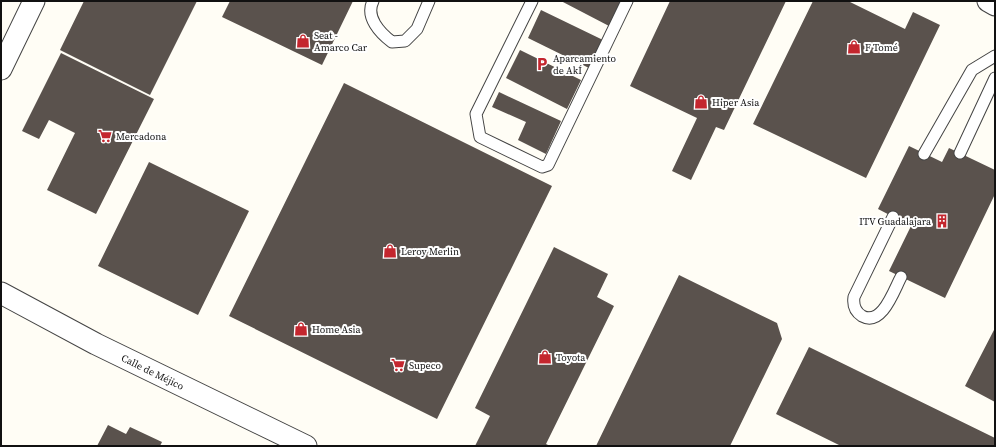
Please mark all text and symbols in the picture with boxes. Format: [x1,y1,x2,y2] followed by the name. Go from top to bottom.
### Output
[314,29,368,54] place label: Seat - Amarco Car
[295,33,311,49] shop icon: Seat - Amarco Car
[846,39,862,55] shop icon: F Tomé
[865,41,898,54] place label: F Tomé
[553,52,617,77] place label: Aparcamiento de AkÍ
[534,56,550,72] parking icon: Aparcamiento de AkÍ
[693,94,709,110] shop icon: Hiper Asia
[712,96,760,109] place label: Hiper Asia
[97,128,113,144] supermarket icon: Mercadona
[116,130,167,143] place label: Mercadona
[934,213,950,229] building icon: ITV Guadalajara
[859,215,932,228] place label: ITV Guadalajara
[382,243,398,259] shop icon: Leroy Merlin
[401,245,459,258] place label: Leroy Merlin
[293,321,309,337] shop icon: Home Asia
[312,323,362,336] place label: Home Asia
[537,349,553,365] shop icon: Toyota
[119,351,187,393] street label: Calle de Méjico
[556,351,586,364] place label: Toyota
[390,357,406,373] supermarket icon: Supeco
[409,359,442,372] place label: Supeco

